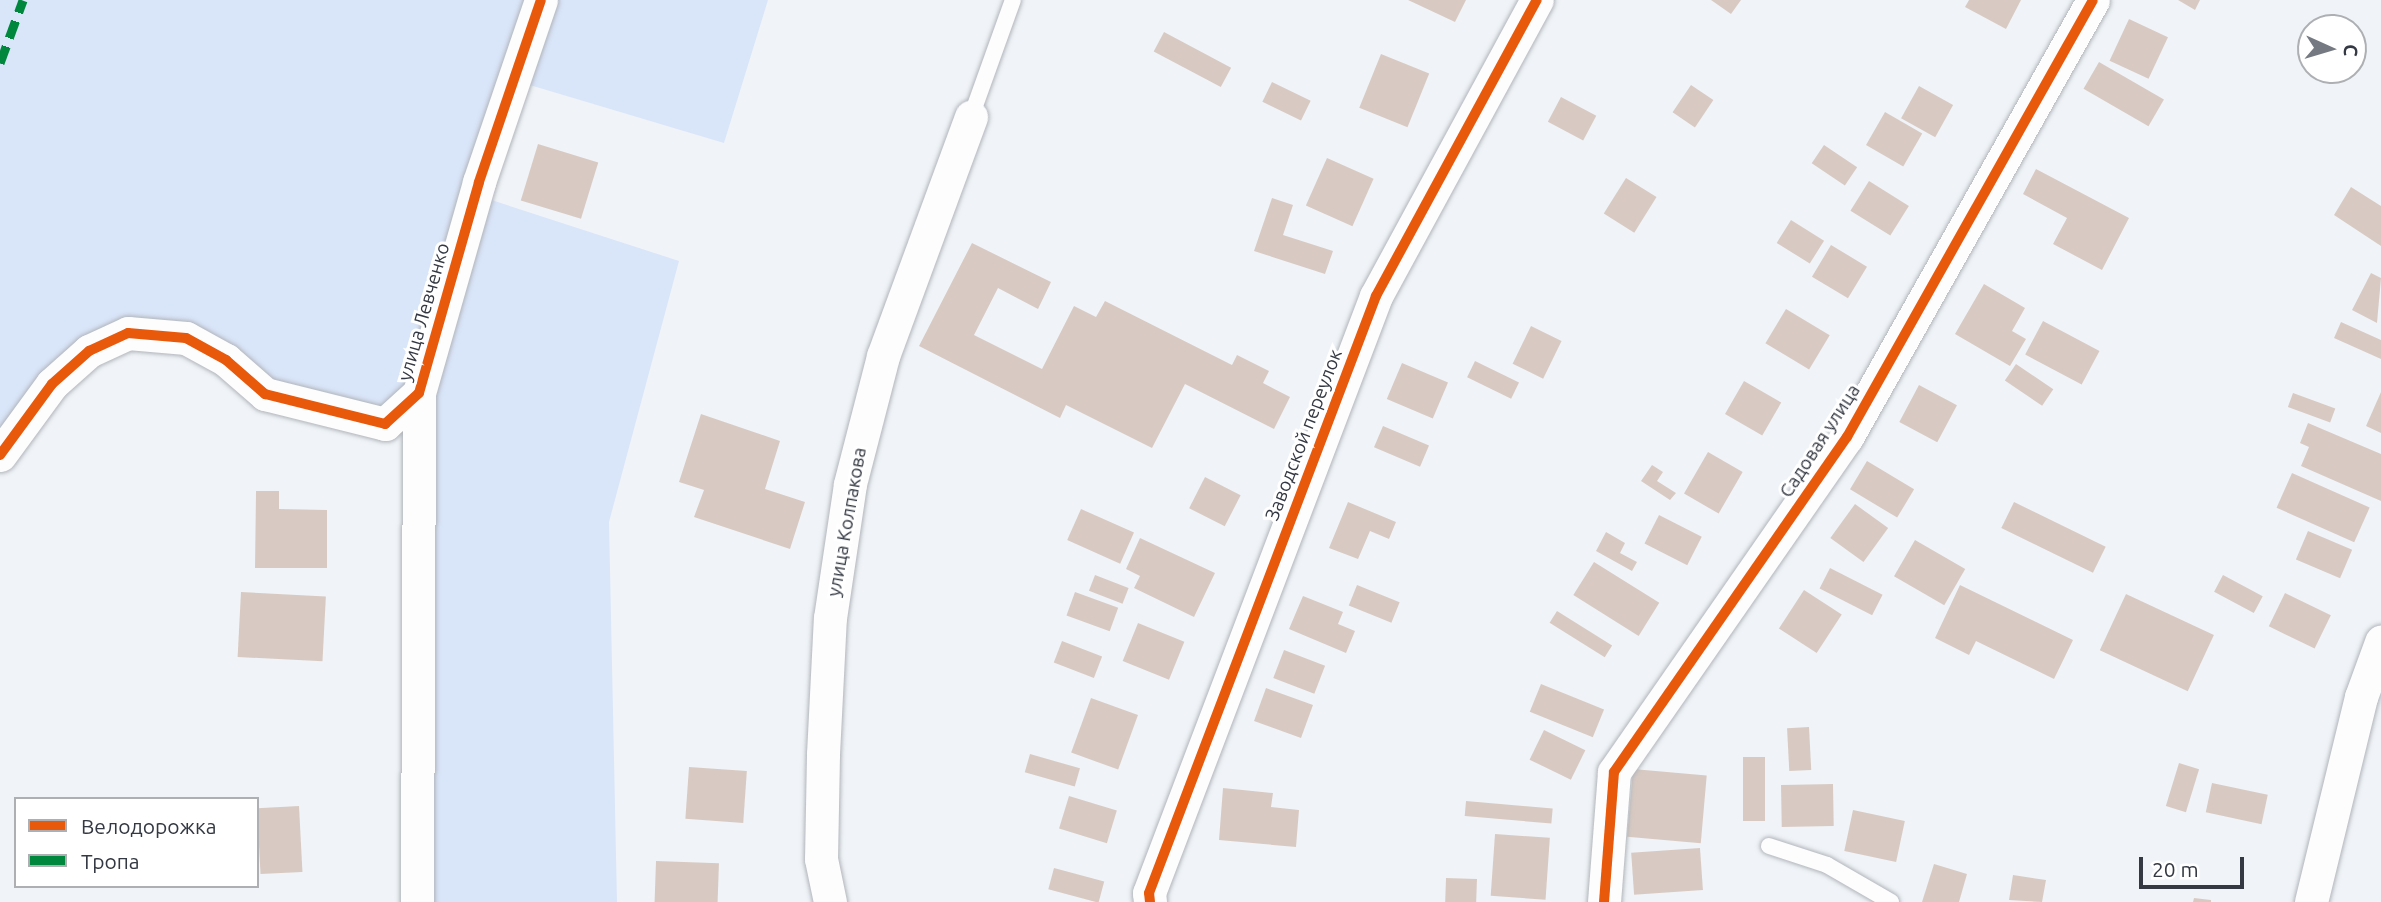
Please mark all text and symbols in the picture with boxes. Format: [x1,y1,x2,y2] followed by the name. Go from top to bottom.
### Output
[2297,14,2367,84] north arrow
[2340,43,2362,57] text: С
[393,240,455,384] street label: улица Левченко
[1261,346,1347,524] street label: Заводской переулок
[1775,380,1865,502] street label: Садовая улица
[823,445,871,599] street label: улица Колпакова
[14,797,259,888] legend
[81,814,217,838] text: Велодорожка
[2143,842,2248,886] scale bar
[81,849,140,873] text: Тропа
[2152,857,2199,881] text: 20 m

